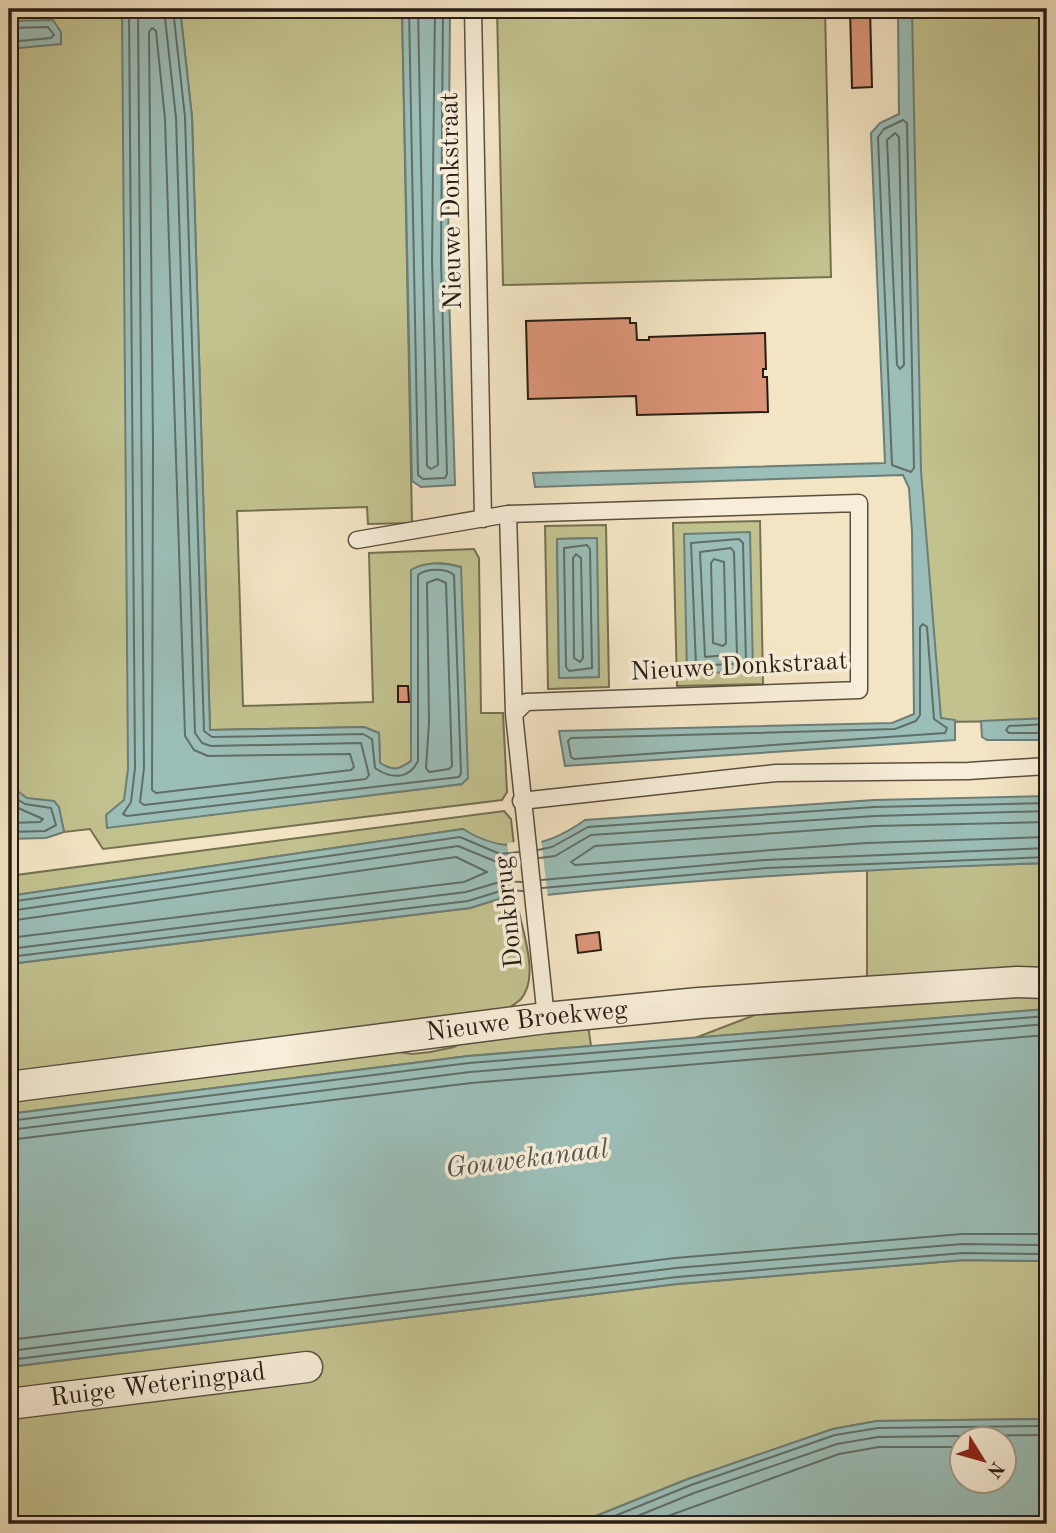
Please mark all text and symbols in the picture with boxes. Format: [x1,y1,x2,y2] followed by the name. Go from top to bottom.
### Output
[437,92,467,310] street label: Nieuwe Donkstraat
[630,648,848,686] street label: Nieuwe Donkstraat
[490,855,528,969] street label: Donkbrug
[424,997,629,1046] street label: Nieuwe Broekweg
[444,1136,610,1184] water label: Gouwekanaal
[49,1359,267,1412] street label: Ruige Weteringpad
[948,1424,1018,1494] north arrow
[982,1457,1007,1481] text: N

